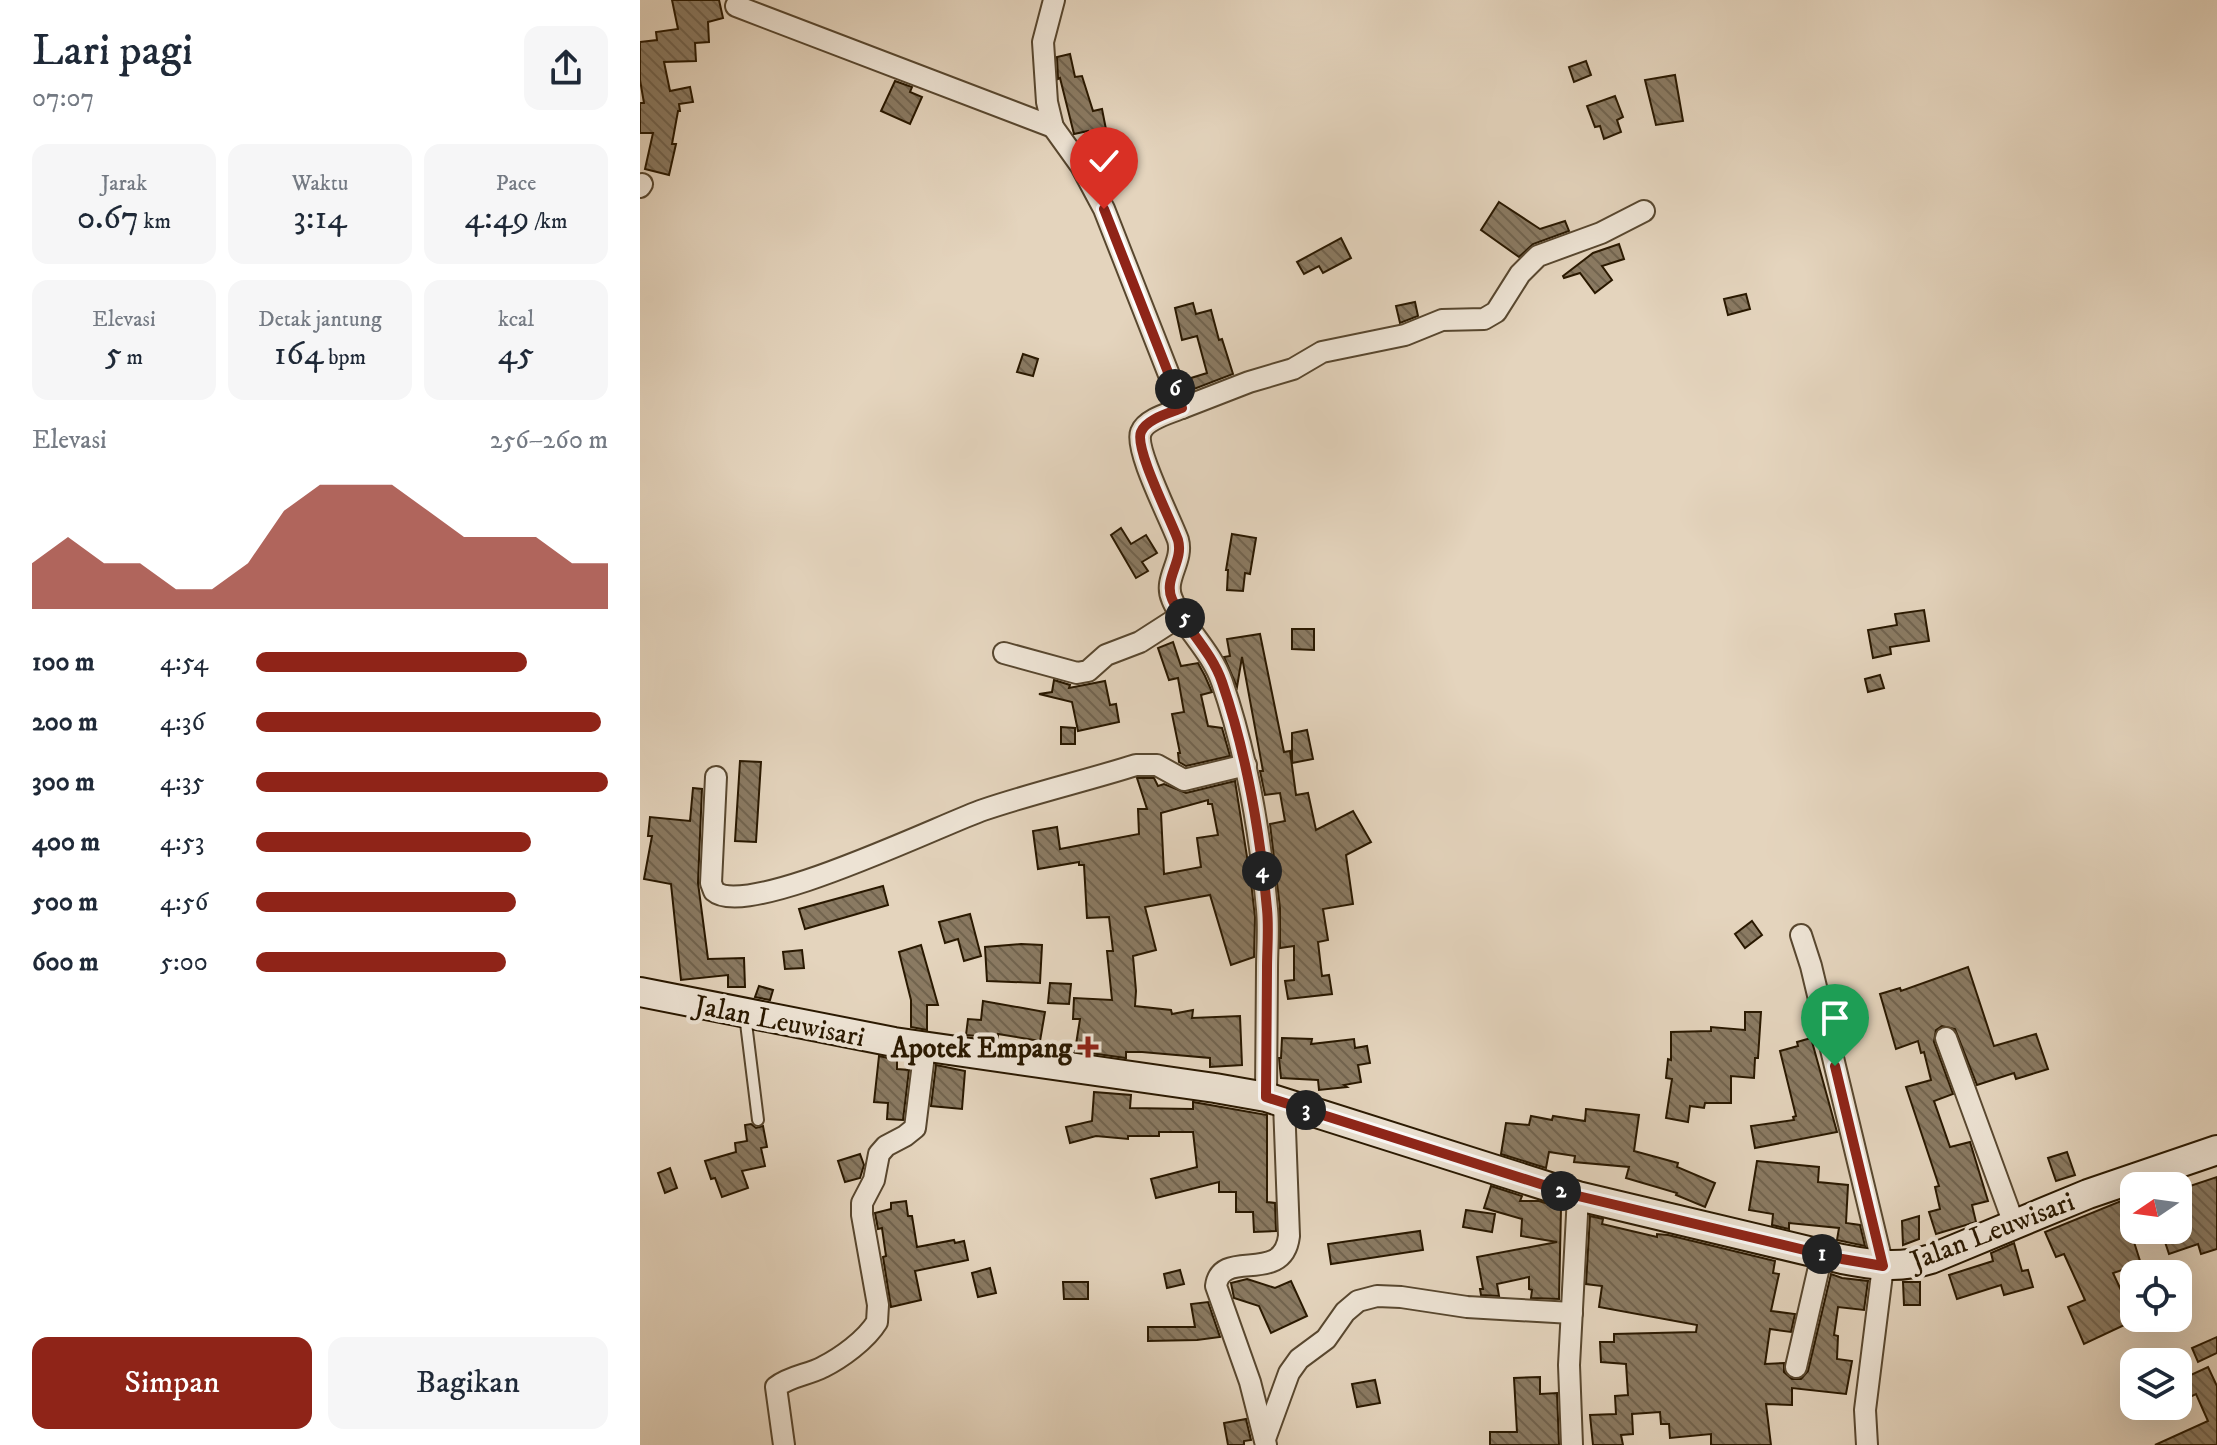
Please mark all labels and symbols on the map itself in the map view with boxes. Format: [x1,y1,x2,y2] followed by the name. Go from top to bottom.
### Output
[1070,127,1138,209] pin
[1155,369,1195,409] pin: 6
[1165,598,1205,638] pin: 5
[1242,851,1282,891] pin: 4
[1801,984,1869,1066] pin
[689,987,868,1055] street label: Jalan Leuwisari
[890,1031,1073,1066] place label: Apotek Empang
[1079,1038,1097,1056] marker: Apotek Empang
[1286,1090,1326,1130] pin: 3
[1541,1171,1581,1211] pin: 2
[2120,1172,2192,1244] north arrow
[1903,1184,2079,1280] street label: Jalan Leuwisari
[1802,1234,1842,1274] pin: 1

